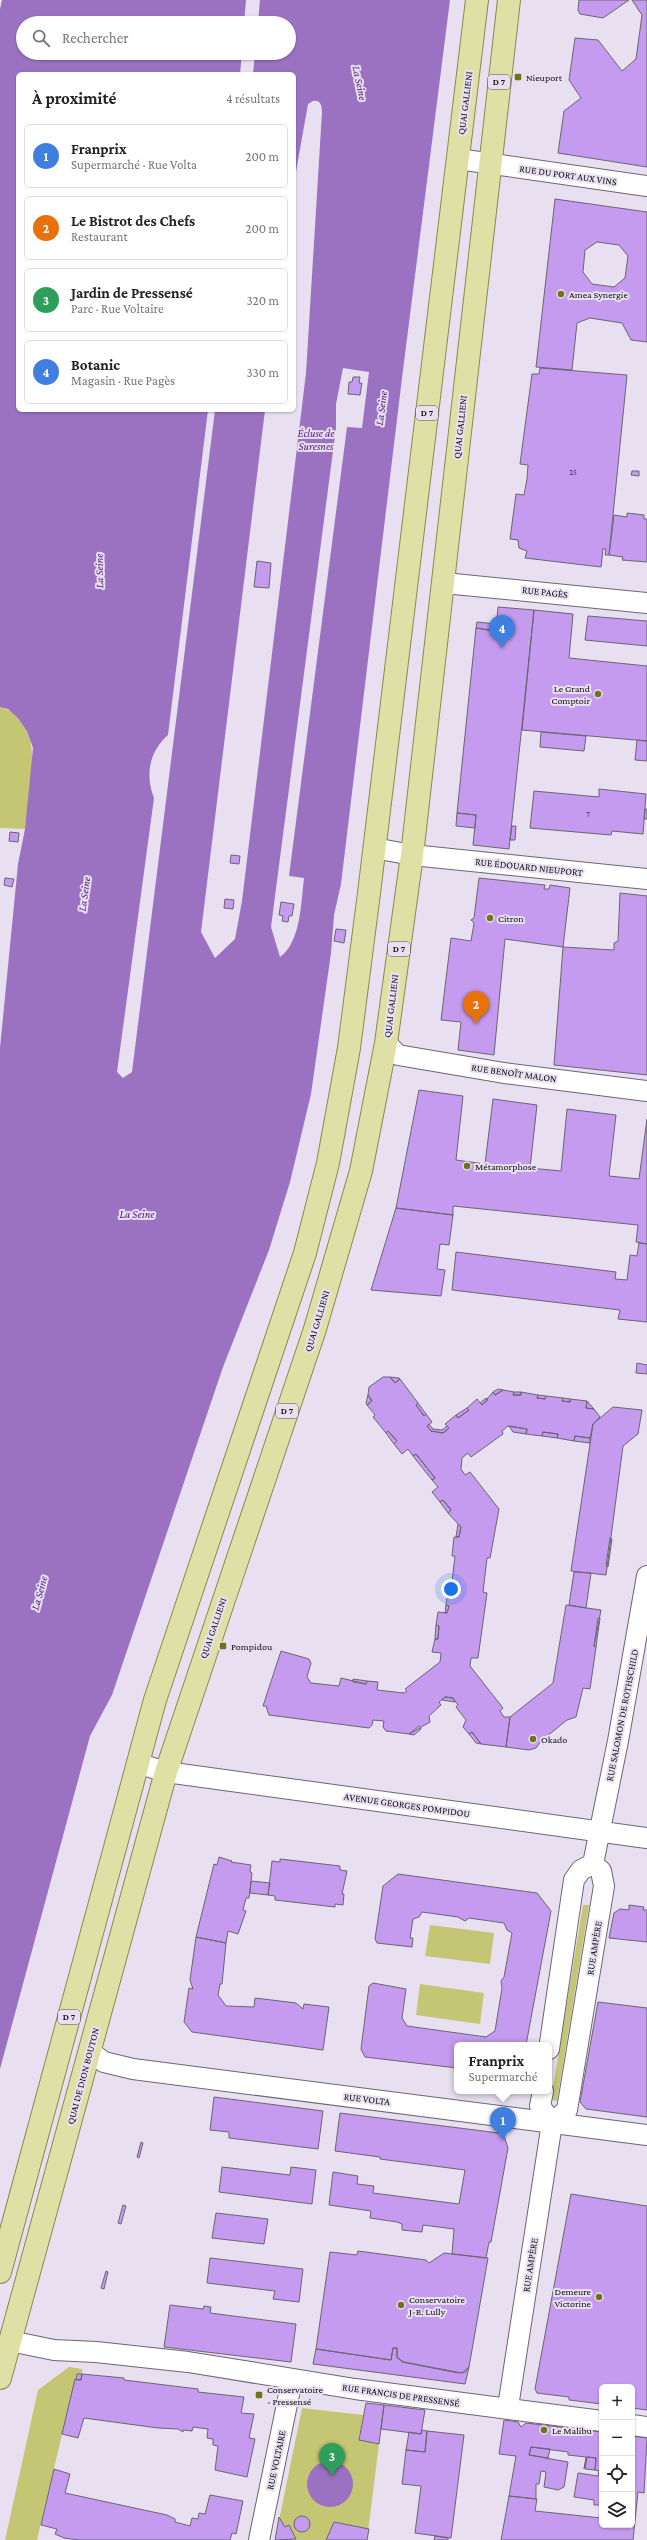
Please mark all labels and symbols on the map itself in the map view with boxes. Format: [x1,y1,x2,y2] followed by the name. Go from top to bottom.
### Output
[351,65,370,102] water label: La Seine
[456,71,474,135] street label: QUAI GALLIENI
[513,72,523,82] marker: Nieuport
[526,72,563,83] place label: Nieuport
[488,75,510,89] road number: D 7
[519,163,618,187] street label: RUE DU PORT AUX VINS
[556,289,566,299] marker: Amea Synergie
[569,289,628,300] place label: Amea Synergie
[373,389,389,426] water label: La Seine
[451,395,469,459] street label: QUAI GALLIENI
[416,406,438,420] road number: D 7
[298,427,335,452] water label: Écluse de Suresnes
[569,468,577,477] house number: 25
[93,553,105,588] water label: La Seine
[522,584,569,600] street label: RUE PAGÈS
[489,615,515,648] pin: 4
[552,683,591,706] place label: Le Grand Comptoir
[593,689,603,699] marker: Le Grand Comptoir
[586,810,590,819] house number: 7
[475,856,584,878] street label: RUE ÉDOUARD NIEUPORT
[76,875,92,912] water label: La Seine
[485,913,495,923] marker: Citron
[498,913,524,924] place label: Citron
[388,942,410,956] road number: D 7
[382,974,400,1038] street label: QUAI GALLIENI
[463,991,489,1024] pin: 2
[471,1062,558,1084] street label: RUE BENOÎT MALON
[462,1161,472,1171] marker: Métamorphose
[475,1161,537,1172] place label: Métamorphose
[120,1208,155,1220] water label: La Seine
[302,1289,332,1353] street label: QUAI GALLIENI
[276,1404,298,1418] road number: D 7
[29,1574,50,1611] water label: La Seine
[441,1579,461,1599] your location
[197,1596,229,1660] street label: QUAI GALLIENI
[218,1641,228,1651] marker: Pompidou
[231,1641,273,1652] place label: Pompidou
[604,1648,640,1782] street label: RUE SALOMON DE ROTHSCHILD
[528,1734,538,1744] marker: Okado
[541,1734,567,1745] place label: Okado
[343,1791,471,1819] street label: AVENUE GEORGES POMPIDOU
[584,1920,604,1976] street label: RUE AMPÈRE
[58,2010,80,2024] road number: D 7
[65,2026,101,2126] street label: QUAI DE DION BOUTON
[343,2091,391,2107] street label: RUE VOLTA
[490,2107,516,2140] pin: 1
[520,2237,540,2293] street label: RUE AMPÈRE
[554,2286,592,2309] place label: Demeure Victorine
[594,2292,604,2302] marker: Demeure Victorine
[408,2294,465,2317] place label: Conservatoire J-B. Lully
[396,2300,406,2310] marker: Conservatoire J-B. Lully
[342,2381,461,2409] street label: RUE FRANCIS DE PRESSENSÉ
[267,2384,323,2407] place label: Conservatoire - Pressensé
[254,2390,264,2400] marker: Conservatoire - Pressensé
[539,2425,549,2435] marker: Le Malibu
[552,2425,593,2436] place label: Le Malibu
[264,2429,288,2491] street label: RUE VOLTAIRE
[319,2443,345,2476] pin: 3

